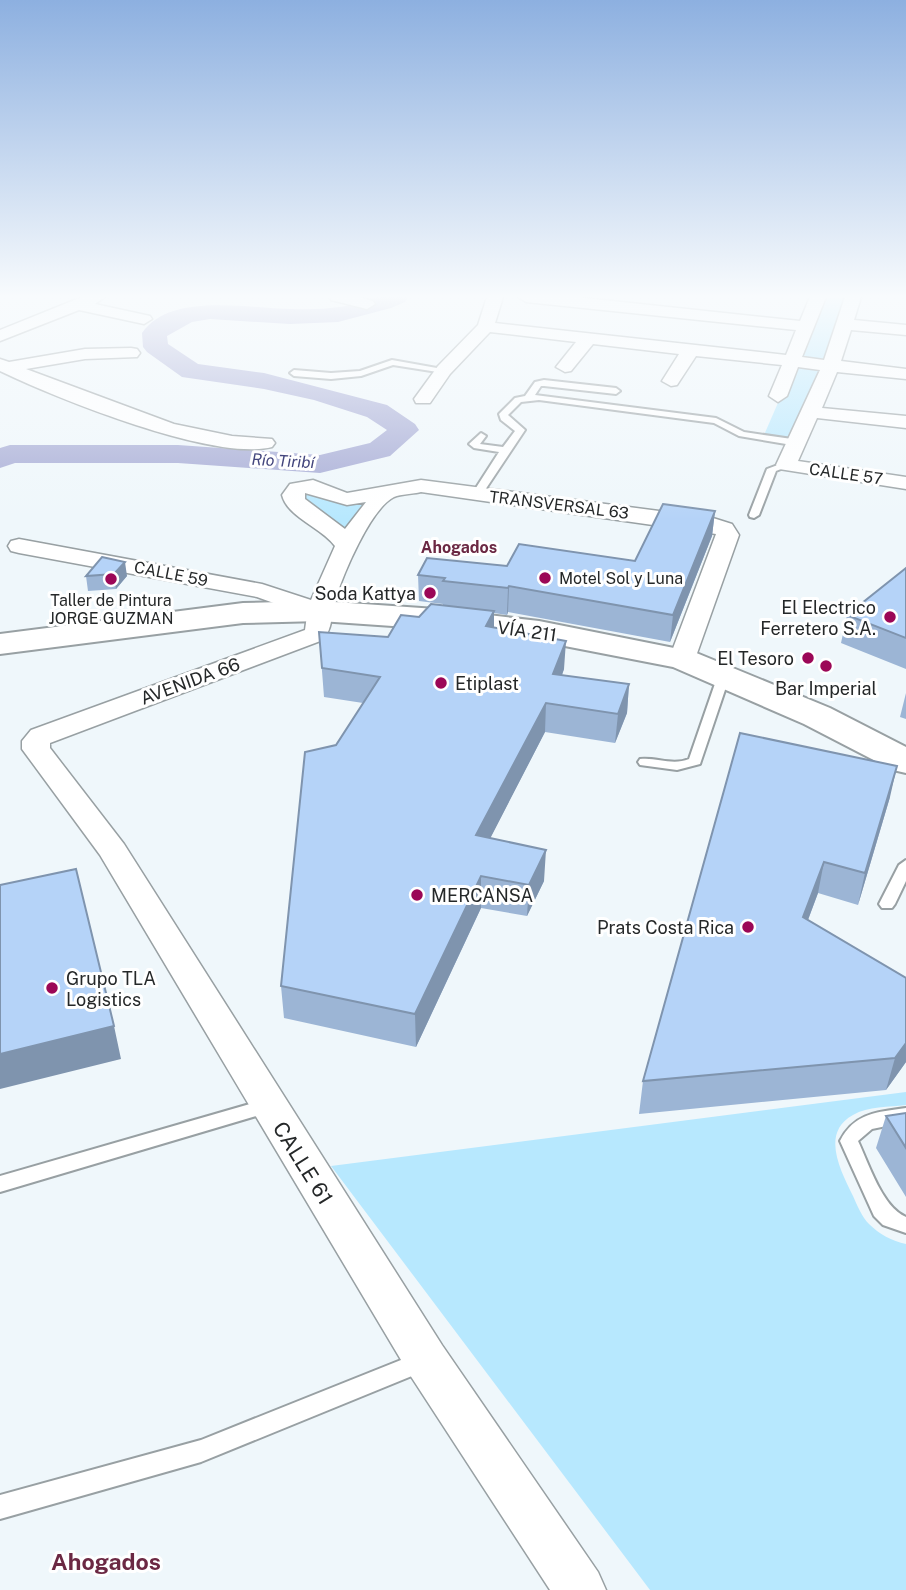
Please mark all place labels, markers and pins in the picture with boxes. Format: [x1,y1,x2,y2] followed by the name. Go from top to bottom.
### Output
[559,569,683,588] place label: Motel Sol y Luna
[537,570,553,586] marker: Motel Sol y Luna
[103,571,119,587] marker: Taller de Pintura JORGE GUZMAN
[315,583,416,604] place label: Soda Kattya
[422,585,438,601] marker: Soda Kattya
[49,591,174,628] place label: Taller de Pintura JORGE GUZMAN
[760,597,876,639] place label: El Electrico Ferretero S.A.
[882,609,898,625] marker: El Electrico Ferretero S.A.
[717,648,794,669] place label: El Tesoro
[800,650,816,666] marker: El Tesoro
[818,658,834,674] marker: Bar Imperial
[455,673,519,694] place label: Etiplast
[433,675,449,691] marker: Etiplast
[775,678,877,699] place label: Bar Imperial
[431,885,533,906] place label: MERCANSA
[409,887,425,903] marker: MERCANSA
[597,917,734,938] place label: Prats Costa Rica
[740,919,756,935] marker: Prats Costa Rica
[66,968,156,1010] place label: Grupo TLA Logistics
[44,980,60,996] marker: Grupo TLA Logistics

